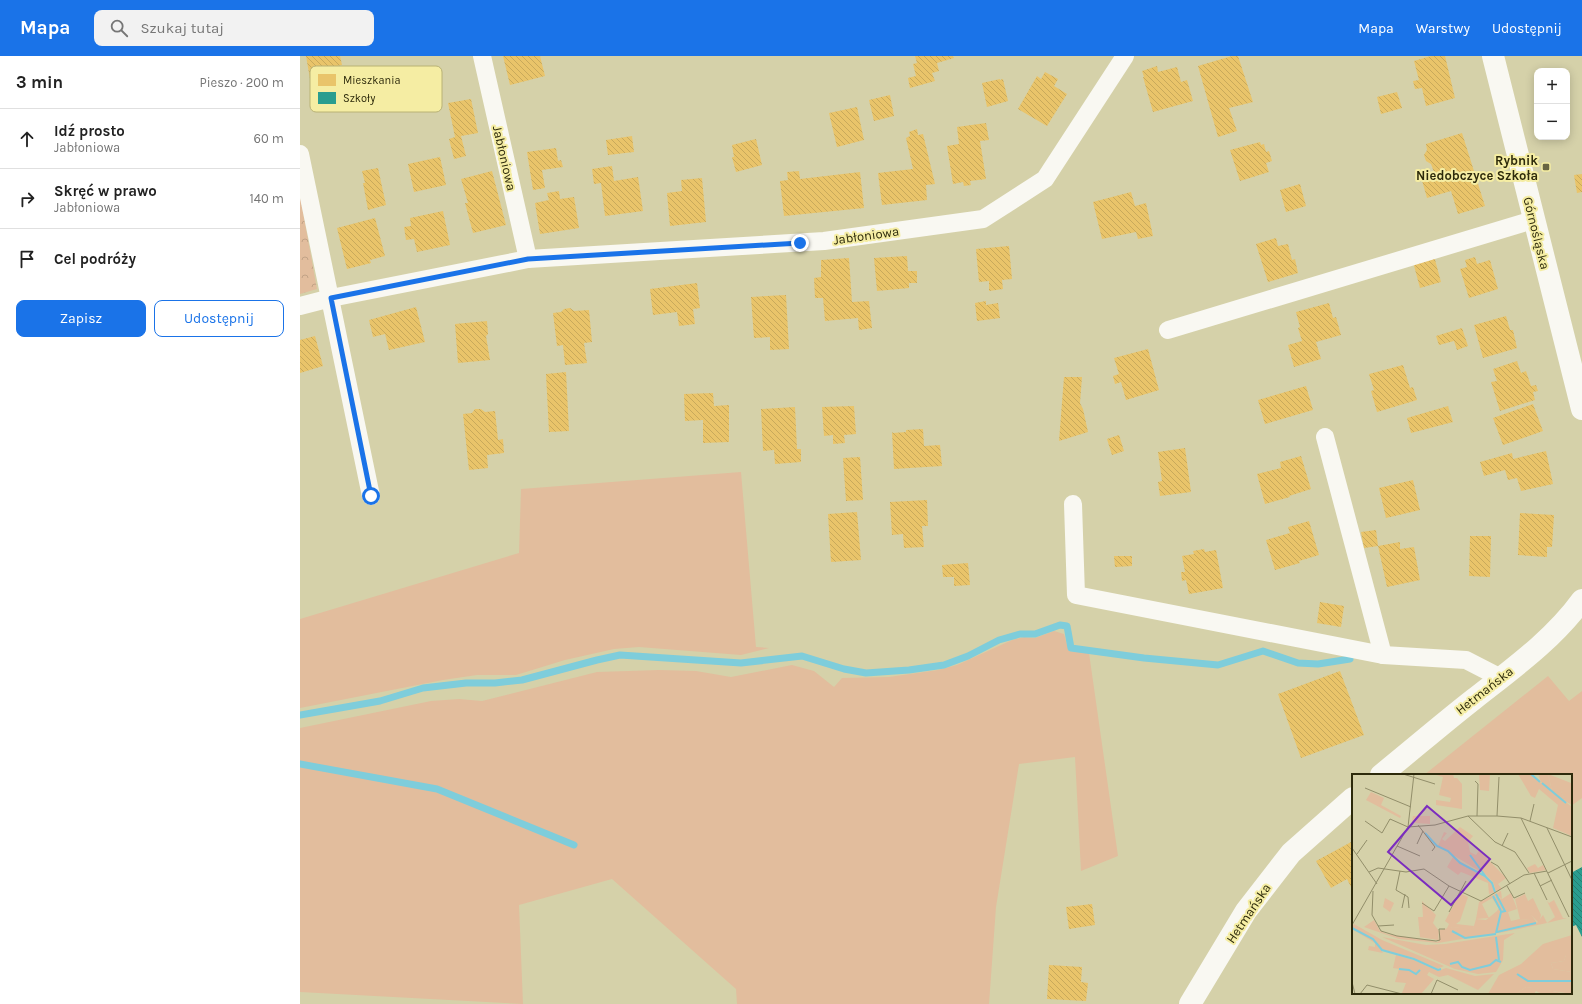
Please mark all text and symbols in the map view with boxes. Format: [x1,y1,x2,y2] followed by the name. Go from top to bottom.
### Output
[94,10,374,46] search box
[20,17,70,39] text: Mapa
[108,17,130,39] icon: search
[140,19,224,37] text: Szukaj tutaj
[1358,20,1394,37] text: Mapa
[1416,20,1470,37] text: Warstwy
[1492,20,1562,37] text: Udostępnij
[310,66,442,112] legend
[1534,68,1570,140] map controls
[1534,68,1570,104] button: +
[16,72,63,92] text: 3 min
[343,74,400,87] text: Mieszkania
[199,75,284,90] text: Pieszo · 200 m
[343,92,375,105] text: Szkoły
[1534,104,1570,140] button: −
[54,122,125,140] text: Idź prosto
[490,124,519,192] street label: Jabłoniowa
[16,128,38,150] icon: ahead
[254,131,284,146] text: 60 m
[54,140,120,155] text: Jabłoniowa
[1416,153,1538,183] place label: Rybnik Niedobczyce Szkoła
[1541,162,1551,172] marker: Rybnik Niedobczyce Szkoła
[54,182,157,200] text: Skręć w prawo
[16,188,38,210] icon: right
[249,191,284,206] text: 140 m
[1520,195,1553,271] street label: Górnośląska
[54,200,120,215] text: Jabłoniowa
[832,223,900,248] street label: Jabłoniowa
[791,234,809,252] route end
[16,248,38,270] icon: arrive
[54,250,136,268] text: Cel podróży
[16,300,146,337] button: Zapisz
[154,300,284,337] button: Udostępnij
[362,487,380,505] route start
[1453,663,1516,717] street label: Hetmańska
[1352,774,1572,994] inset map
[1223,881,1274,946] street label: Hetmańska

